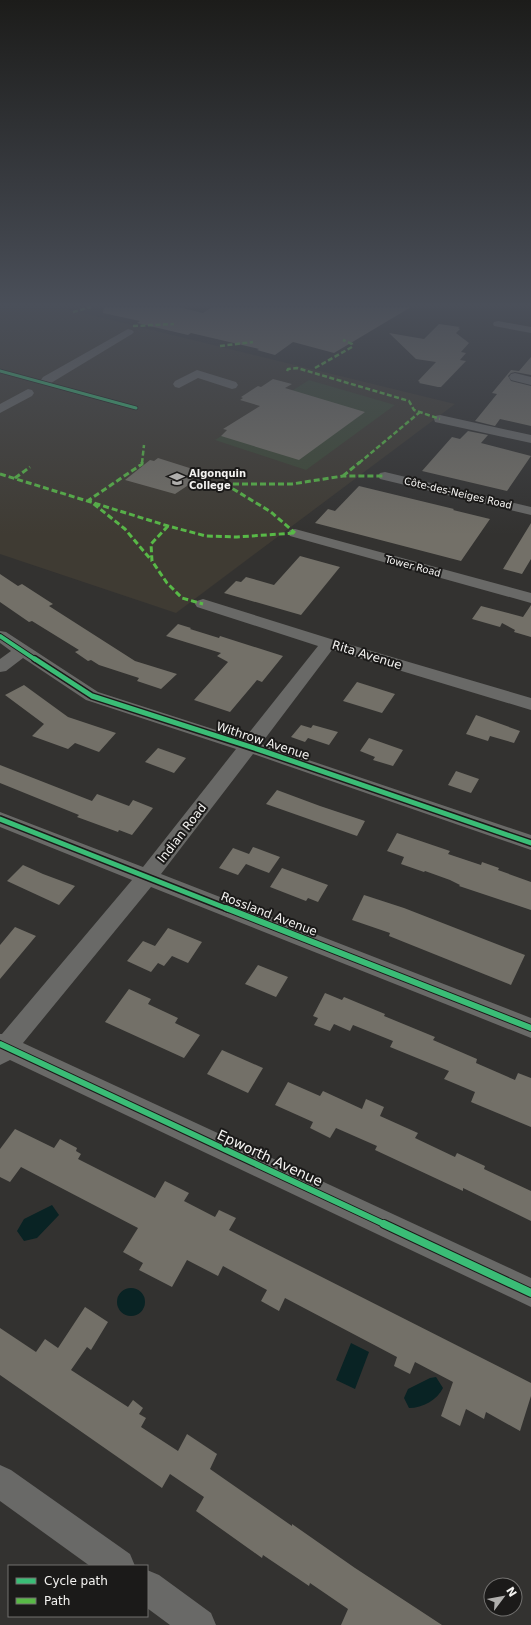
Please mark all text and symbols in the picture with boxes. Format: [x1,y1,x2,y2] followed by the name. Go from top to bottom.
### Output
[189,468,246,491] place label: Algonquin College
[168,470,186,488] school or university icon: Algonquin College
[403,475,513,511] street label: Côte-des-Neiges Road
[383,553,442,579] street label: Tower Road
[330,638,404,672] street label: Rita Avenue
[214,719,312,763] street label: Withrow Avenue
[155,801,209,865] street label: Indian Road
[219,889,319,939] street label: Rossland Avenue
[215,1127,325,1189] street label: Epworth Avenue
[8,1565,148,1617] legend
[44,1574,108,1588] text: Cycle path
[483,1577,523,1617] north arrow
[503,1585,519,1599] text: N
[44,1594,70,1608] text: Path

